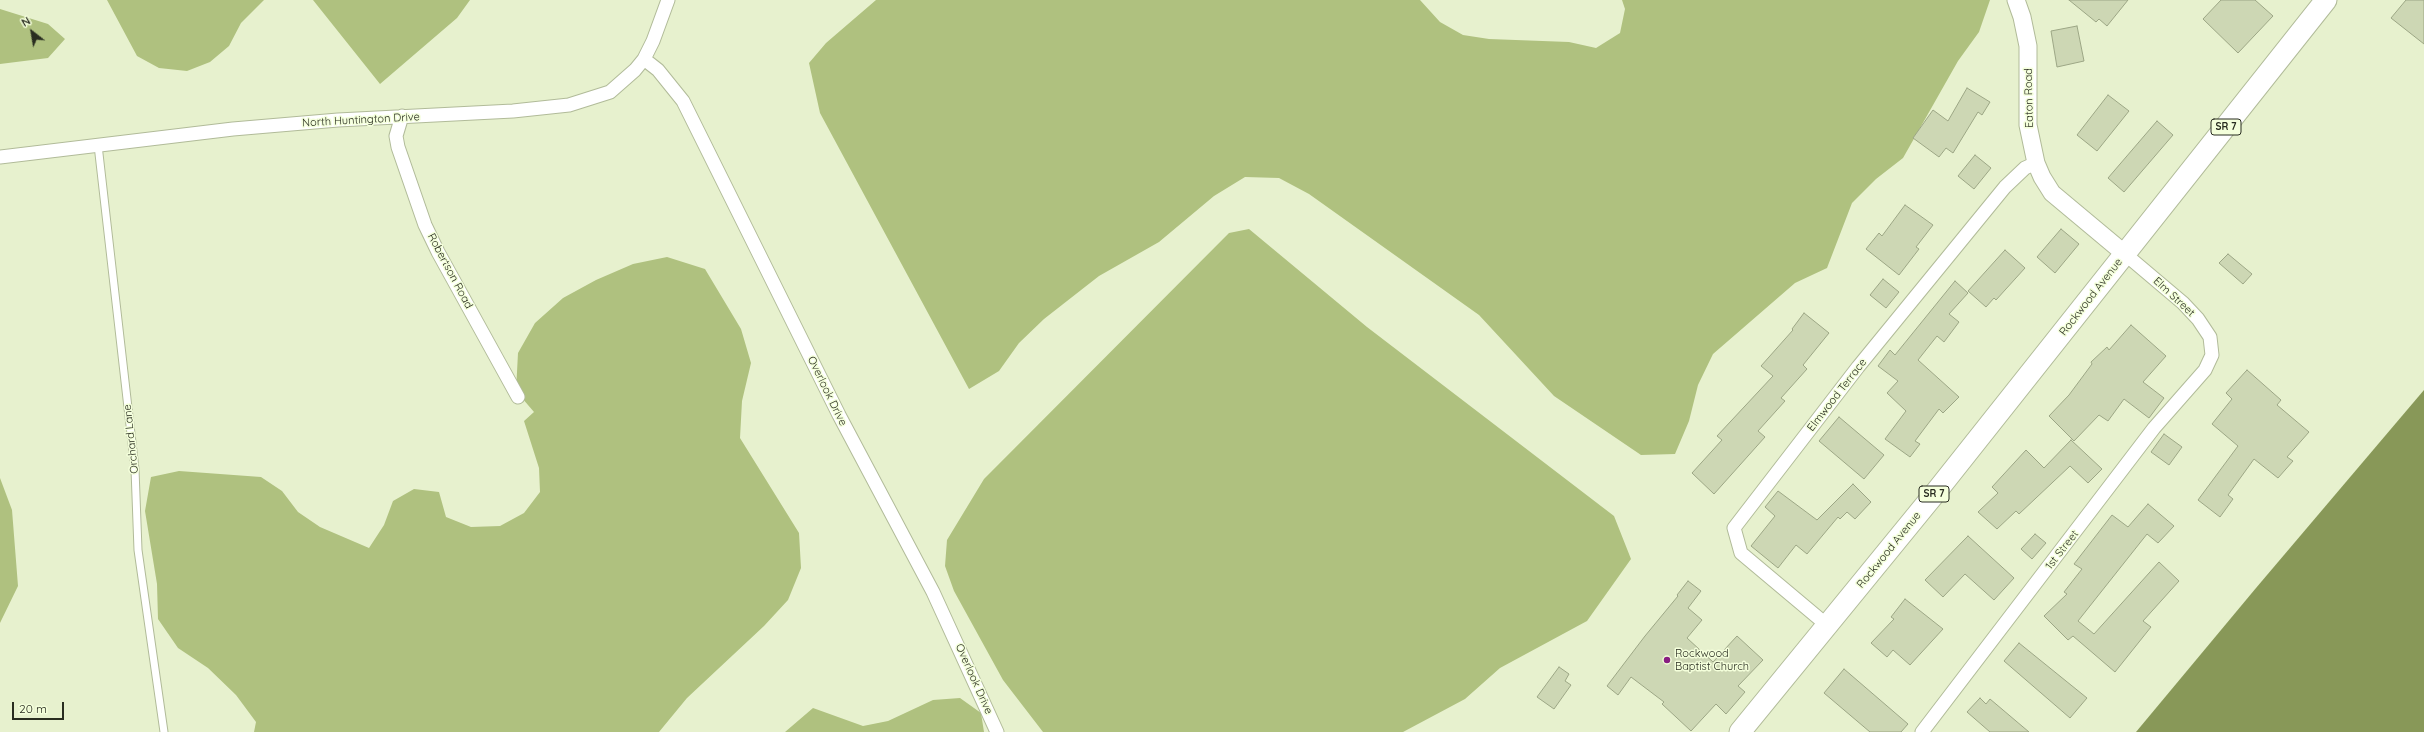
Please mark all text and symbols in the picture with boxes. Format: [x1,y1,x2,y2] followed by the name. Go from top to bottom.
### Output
[12,12,52,52] north arrow
[19,14,33,30] text: N
[2022,68,2036,128] street label: Eaton Road
[302,110,420,130] street label: North Huntington Drive
[2211,119,2241,135] road number: SR 7
[425,231,475,311] street label: Robertson Road
[2057,256,2125,338] street label: Rockwood Avenue
[2151,274,2197,320] street label: Elm Street
[804,354,850,428] street label: Overlook Drive
[1805,356,1869,434] street label: Elmwood Terrace
[121,404,141,474] street label: Orchard Lane
[1919,486,1949,502] road number: SR 7
[1854,509,1924,591] street label: Rockwood Avenue
[2043,528,2081,572] street label: 1st Street
[953,642,995,716] street label: Overlook Drive
[1675,647,1749,673] place label: Rockwood Baptist Church
[1662,655,1672,665] marker: Rockwood Baptist Church
[14,694,66,720] scale bar
[19,701,47,716] text: 20 m

